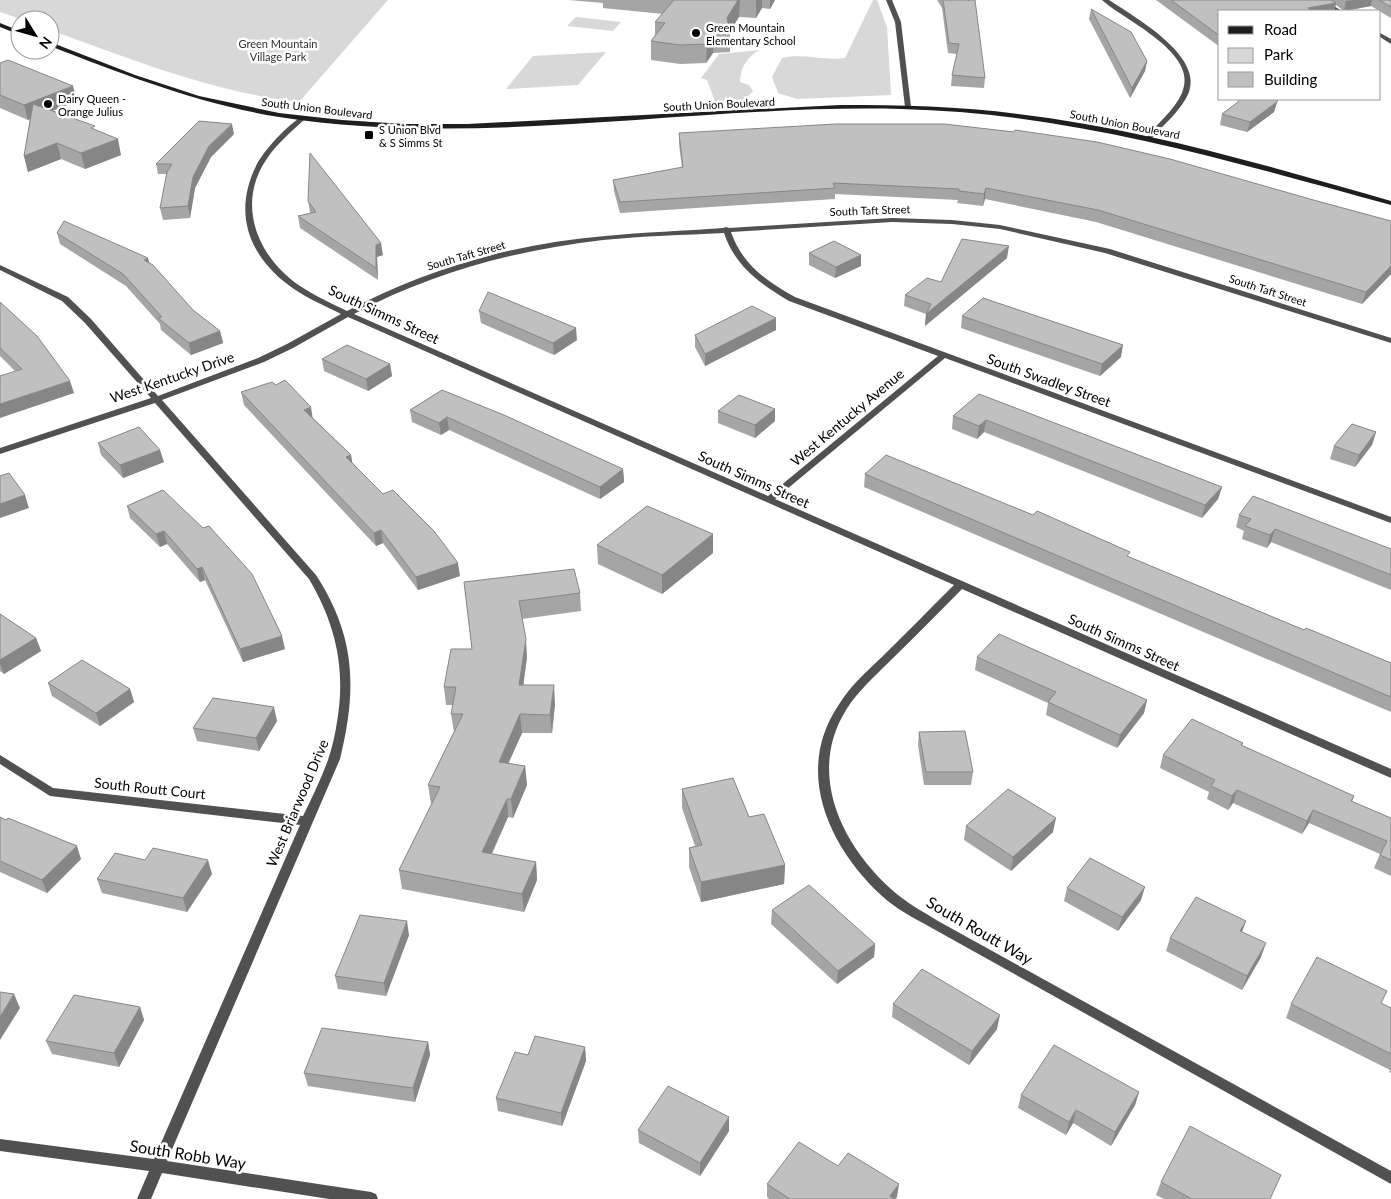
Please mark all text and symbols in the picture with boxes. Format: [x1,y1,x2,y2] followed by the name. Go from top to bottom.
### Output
[10,10,60,60] north arrow
[1218,10,1381,100] legend
[1264,20,1297,38] text: Road
[706,21,796,47] place label: Green Mountain Elementary School
[690,27,702,39] marker: Green Mountain Elementary School
[36,34,56,53] text: N
[239,37,317,63] park label: Green Mountain Village Park
[1264,45,1294,63] text: Park
[1264,70,1317,88] text: Building
[58,92,126,118] place label: Dairy Queen - Orange Julius
[261,95,373,121] street label: South Union Boulevard
[663,95,775,113] street label: South Union Boulevard
[42,98,54,110] marker: Dairy Queen - Orange Julius
[1069,107,1181,141] street label: South Union Boulevard
[379,123,442,149] place label: S Union Blvd & S Simms St
[363,129,375,141] marker: S Union Blvd & S Simms St
[829,202,911,218] street label: South Taft Street
[425,238,507,272] street label: South Taft Street
[1228,271,1308,309] street label: South Taft Street
[326,281,442,347] street label: South Simms Street
[108,348,236,406] street label: West Kentucky Drive
[985,350,1113,410] street label: South Swadley Street
[787,365,907,469] street label: West Kentucky Avenue
[696,447,812,511] street label: South Simms Street
[1066,610,1182,674] street label: South Simms Street
[262,737,332,869] street label: West Briarwood Drive
[93,774,207,802] street label: South Routt Court
[924,892,1037,968] street label: South Routt Way
[129,1135,248,1173] street label: South Robb Way

